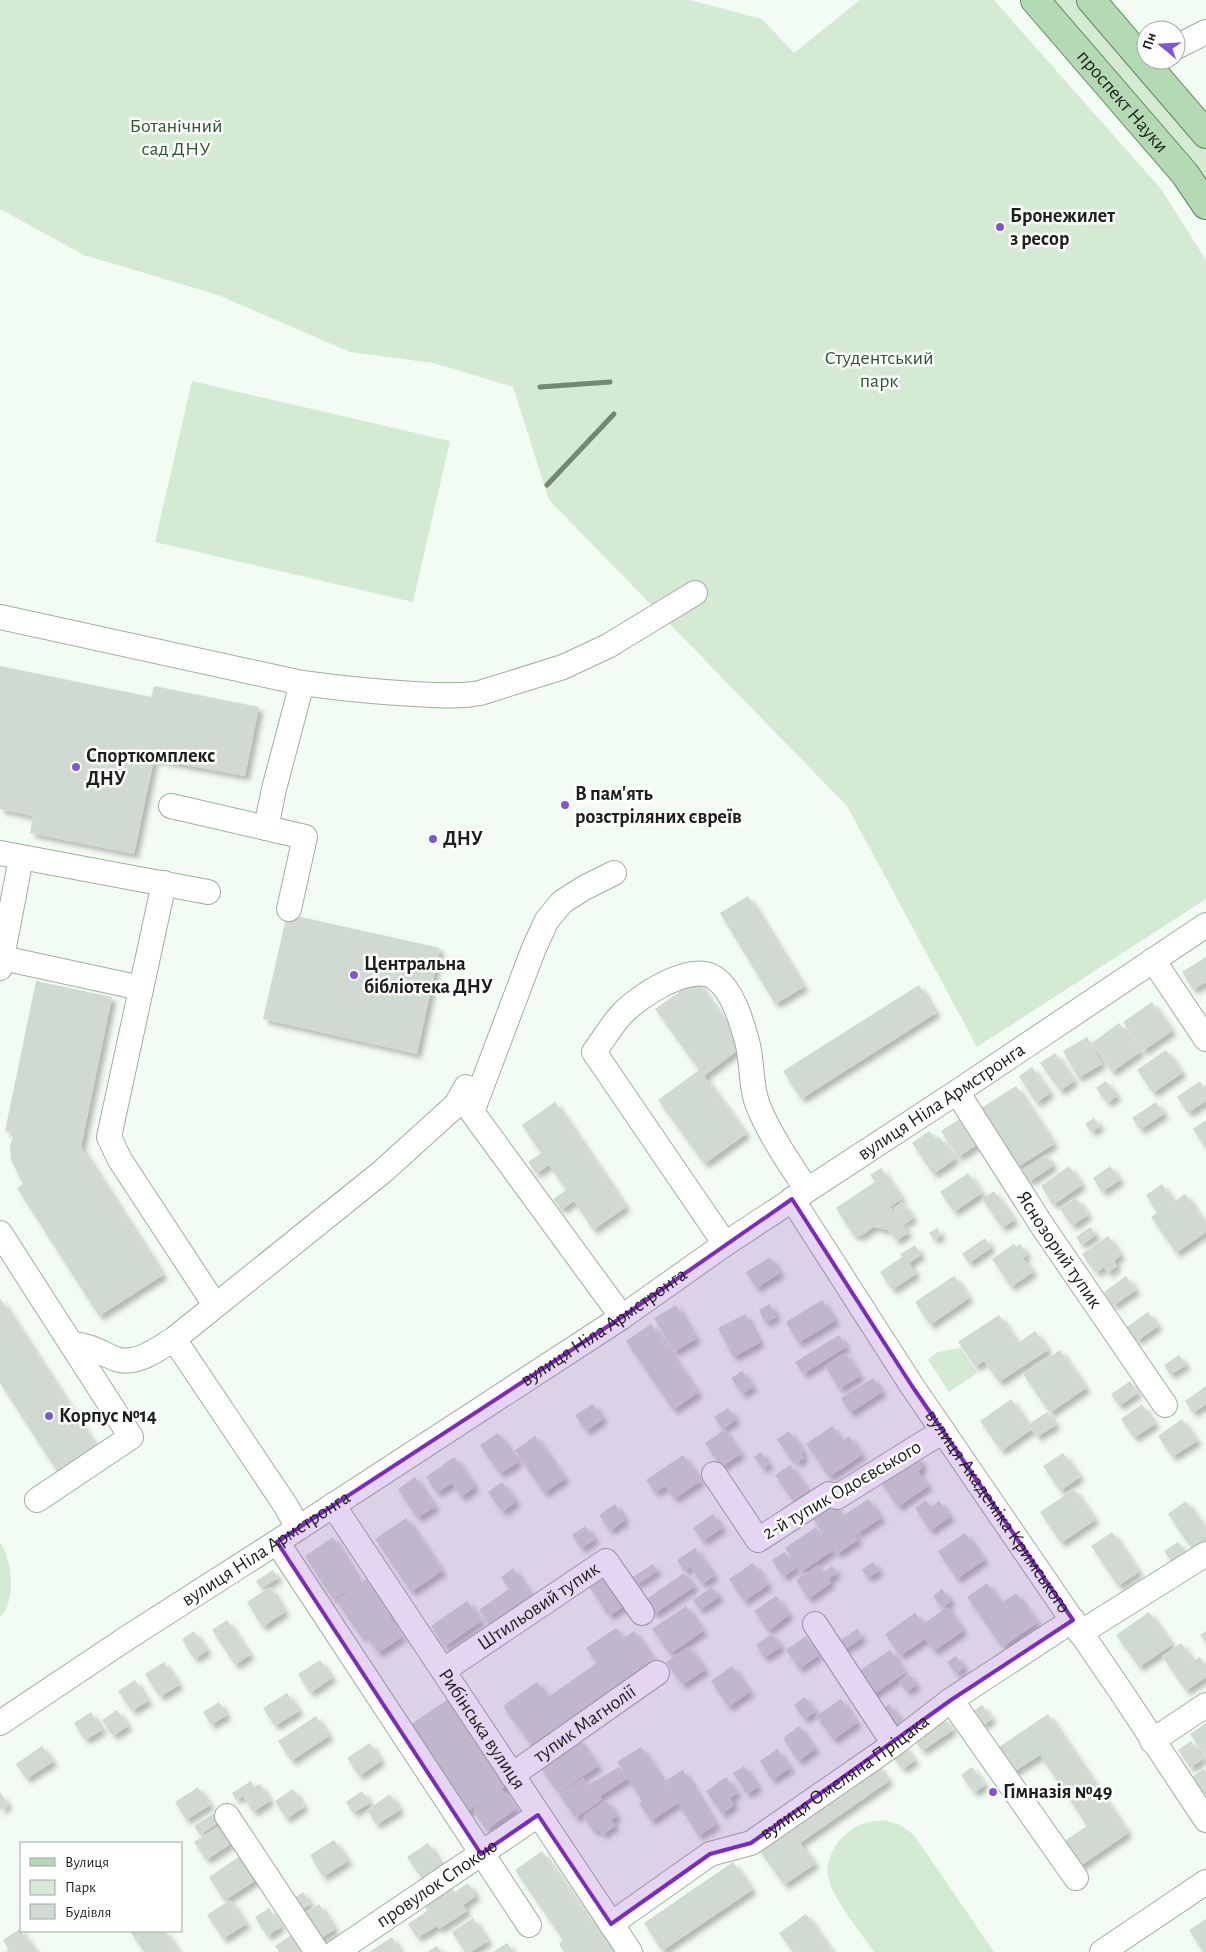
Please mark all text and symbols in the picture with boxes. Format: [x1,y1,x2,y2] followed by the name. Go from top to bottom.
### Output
[1136,20,1186,70] north arrow
[1140,31,1159,52] text: Пн
[1073,46,1172,157] street label: проспект Науки
[130,116,222,159] park label: Ботанічний сад ДНУ
[1010,206,1115,249] place label: Бронежилет з ресор
[994,221,1006,233] marker: Бронежилет з ресор
[824,348,934,391] park label: Студентський парк
[86,746,215,789] place label: Спорткомплекс ДНУ
[70,761,82,773] marker: Спорткомплекс ДНУ
[575,784,742,827] place label: В пам'ять розстріляних євреїв
[559,799,571,811] marker: В пам'ять розстріляних євреїв
[443,829,483,849] place label: ДНУ
[427,833,439,845] marker: ДНУ
[364,954,493,997] place label: Центральна бібліотека ДНУ
[348,969,360,981] marker: Центральна бібліотека ДНУ
[854,1039,1029,1164] street label: вулиця Ніла Армстронга
[1013,1187,1106,1312] street label: Яснозорий тупик
[517,1264,691,1390] street label: вулиця Ніла Армстронга
[59,1406,157,1426] place label: Корпус №14
[921,1406,1074,1617] street label: вулиця Академіка Кримського
[43,1410,55,1422] marker: Корпус №14
[759,1436,925,1544] street label: 2-й тупик Одоєвського
[178,1487,354,1610] street label: вулиця Ніла Армстронга
[474,1558,603,1654] street label: Штильовий тупик
[435,1665,529,1793] street label: Рибінська вулиця
[529,1681,640,1767] street label: тупик Магнолії
[756,1711,933,1844] street label: вулиця Омеляна Пріцака
[1003,1782,1112,1802] place label: Гімназія №49
[987,1786,999,1798] marker: Гімназія №49
[373,1836,501,1931] street label: провулок Спокою
[20,1842,182,1932] legend
[65,1855,109,1870] text: Вулиця
[65,1880,96,1895] text: Парк
[65,1905,111,1920] text: Будівля

